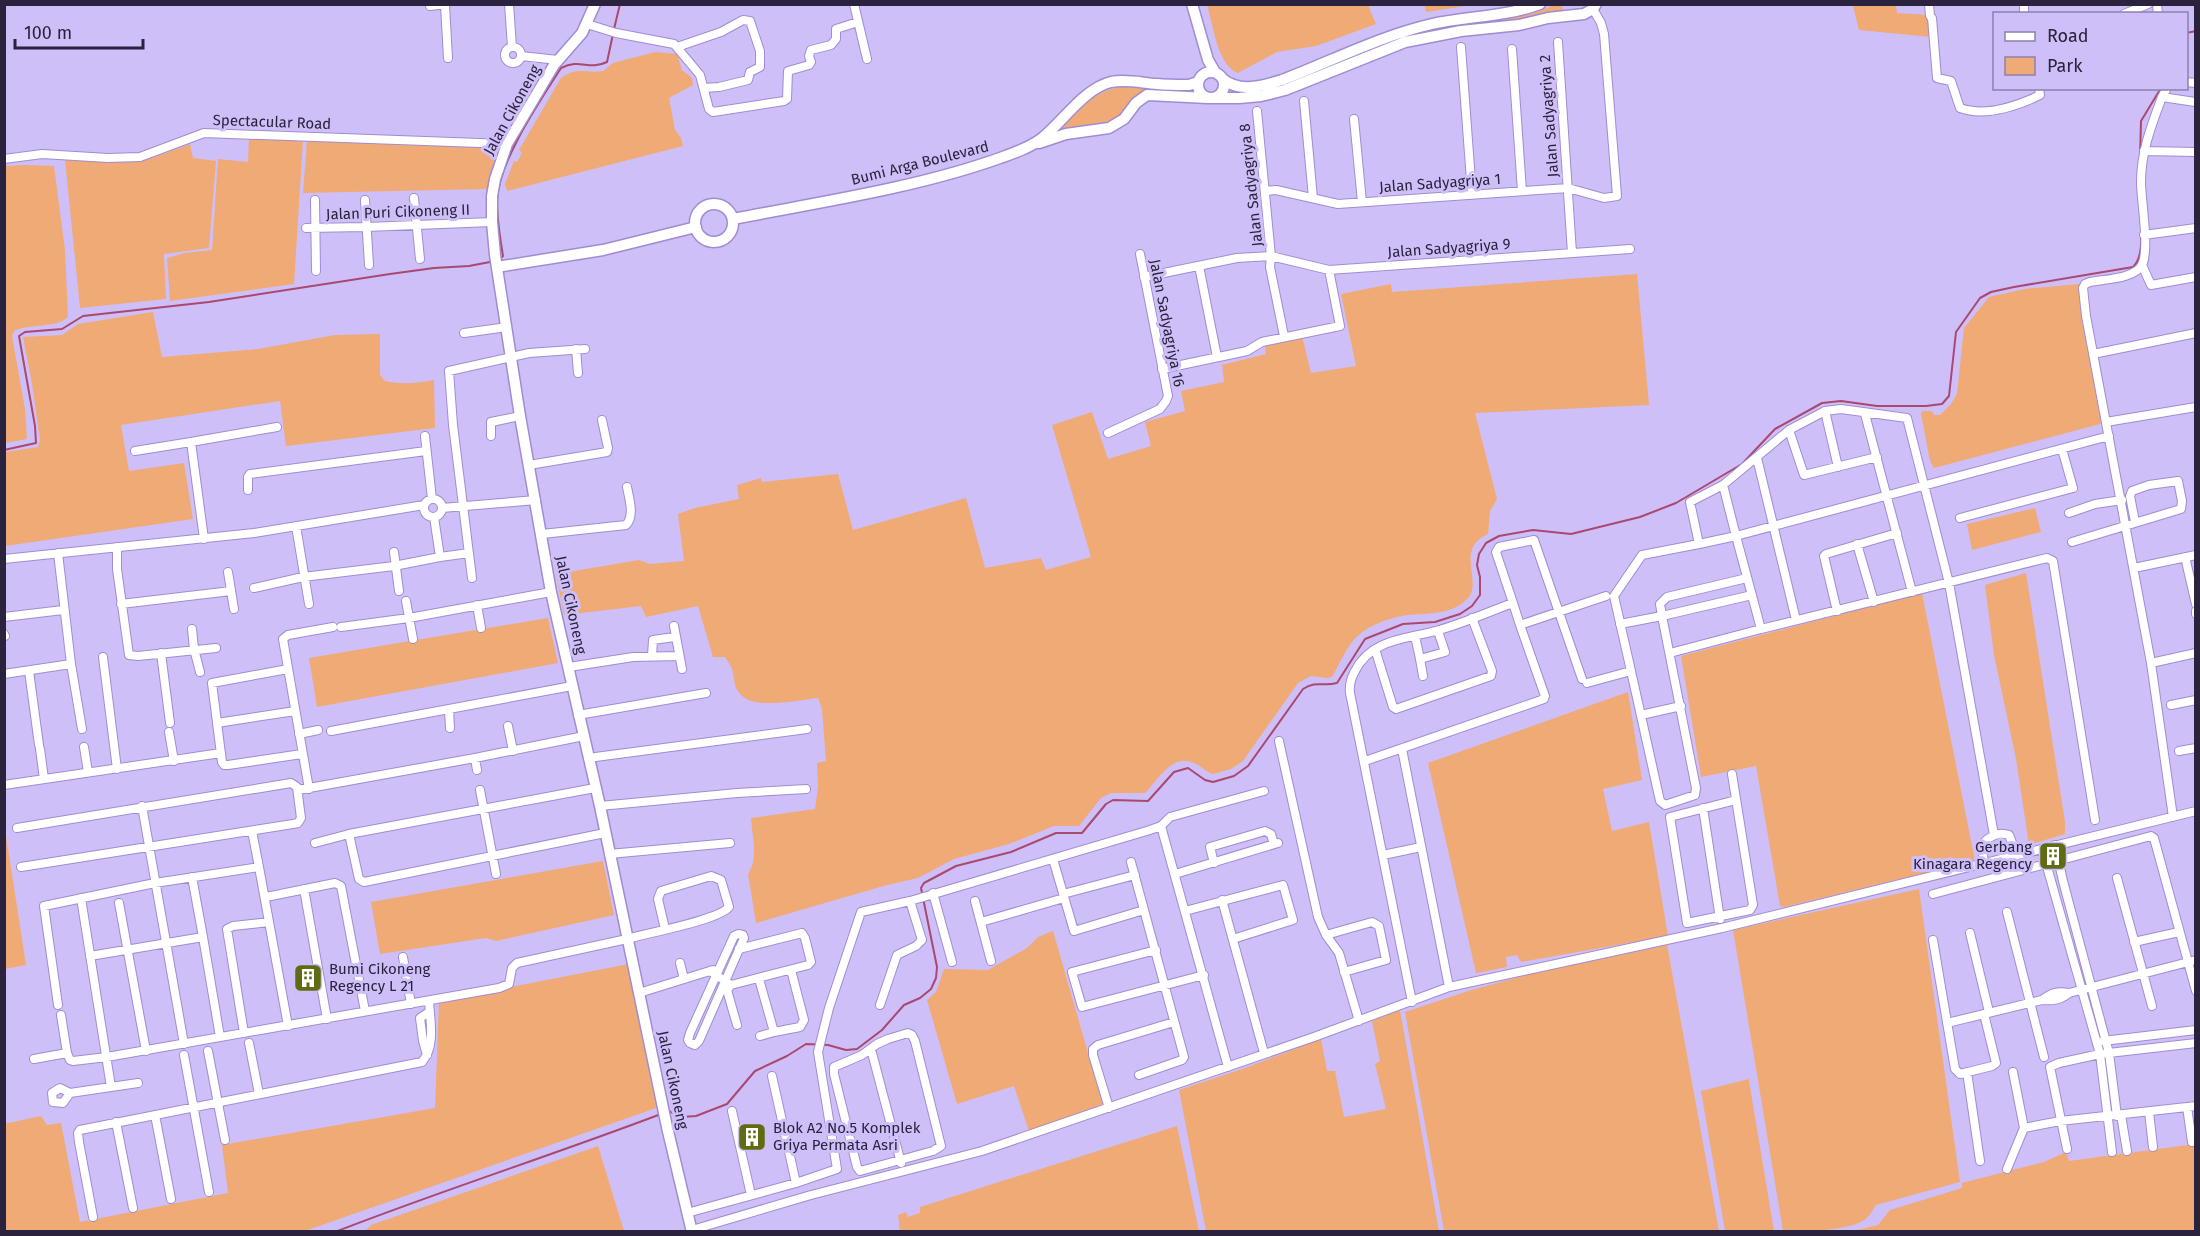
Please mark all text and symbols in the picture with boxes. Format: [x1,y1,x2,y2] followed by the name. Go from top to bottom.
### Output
[15,12,142,50] scale bar
[1993,12,2188,90] legend
[24,22,72,44] text: 100 m
[2047,25,2089,47] text: Road
[1536,54,1562,178] street label: Jalan Sadyagriya 2
[2047,55,2083,77] text: Park
[480,62,544,158] street label: Jalan Cikoneng
[212,111,332,133] street label: Spectacular Road
[1236,123,1266,247] street label: Jalan Sadyagriya 8
[849,137,991,189] street label: Bumi Arga Boulevard
[1379,170,1501,196] street label: Jalan Sadyagriya 1
[326,200,470,224] street label: Jalan Puri Cikoneng II
[1387,235,1511,261] street label: Jalan Sadyagriya 9
[1146,258,1188,388] street label: Jalan Sadyagriya 16
[552,554,590,656] street label: Jalan Cikoneng
[1913,838,2033,873] place label: Gerbang Kinagara Regency
[2037,840,2069,872] building icon: Gerbang Kinagara Regency
[329,960,431,995] place label: Bumi Cikoneng Regency L 21
[292,962,324,994] building icon: Bumi Cikoneng Regency L 21
[654,1029,692,1131] street label: Jalan Cikoneng
[773,1119,921,1154] place label: Blok A2 No.5 Komplek Griya Permata Asri
[736,1121,768,1153] building icon: Blok A2 No.5 Komplek Griya Permata Asri

